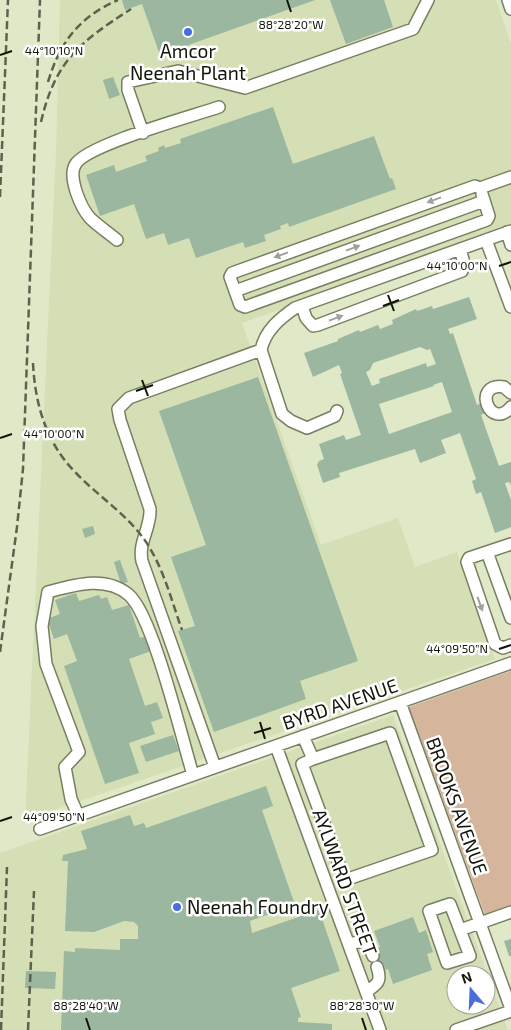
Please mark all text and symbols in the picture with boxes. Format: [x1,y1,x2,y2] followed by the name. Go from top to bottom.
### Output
[258,17,324,31] text: 88°28'20"W
[182,26,194,38] marker: Amcor Neenah Plant
[130,39,246,84] place label: Amcor Neenah Plant
[25,43,83,57] text: 44°10'10"N
[427,197,442,204] one-way arrow
[346,244,361,252] one-way arrow
[274,252,289,259] one-way arrow
[427,258,487,272] text: 44°10'00"N
[329,314,344,321] one-way arrow
[24,426,84,440] text: 44°10'00"N
[476,597,484,612] one-way arrow
[426,641,488,655] text: 44°09'50"N
[279,673,401,734] street label: BYRD AVENUE
[422,734,493,878] street label: BROOKS AVENUE
[308,805,383,958] street label: AYLWARD STREET
[23,809,85,823] text: 44°09'50"N
[187,895,329,918] place label: Neenah Foundry
[171,901,183,913] marker: Neenah Foundry
[446,965,496,1015] north arrow
[459,968,474,987] text: N
[53,998,119,1012] text: 88°28'40"W
[330,998,394,1012] text: 88°28'30"W

